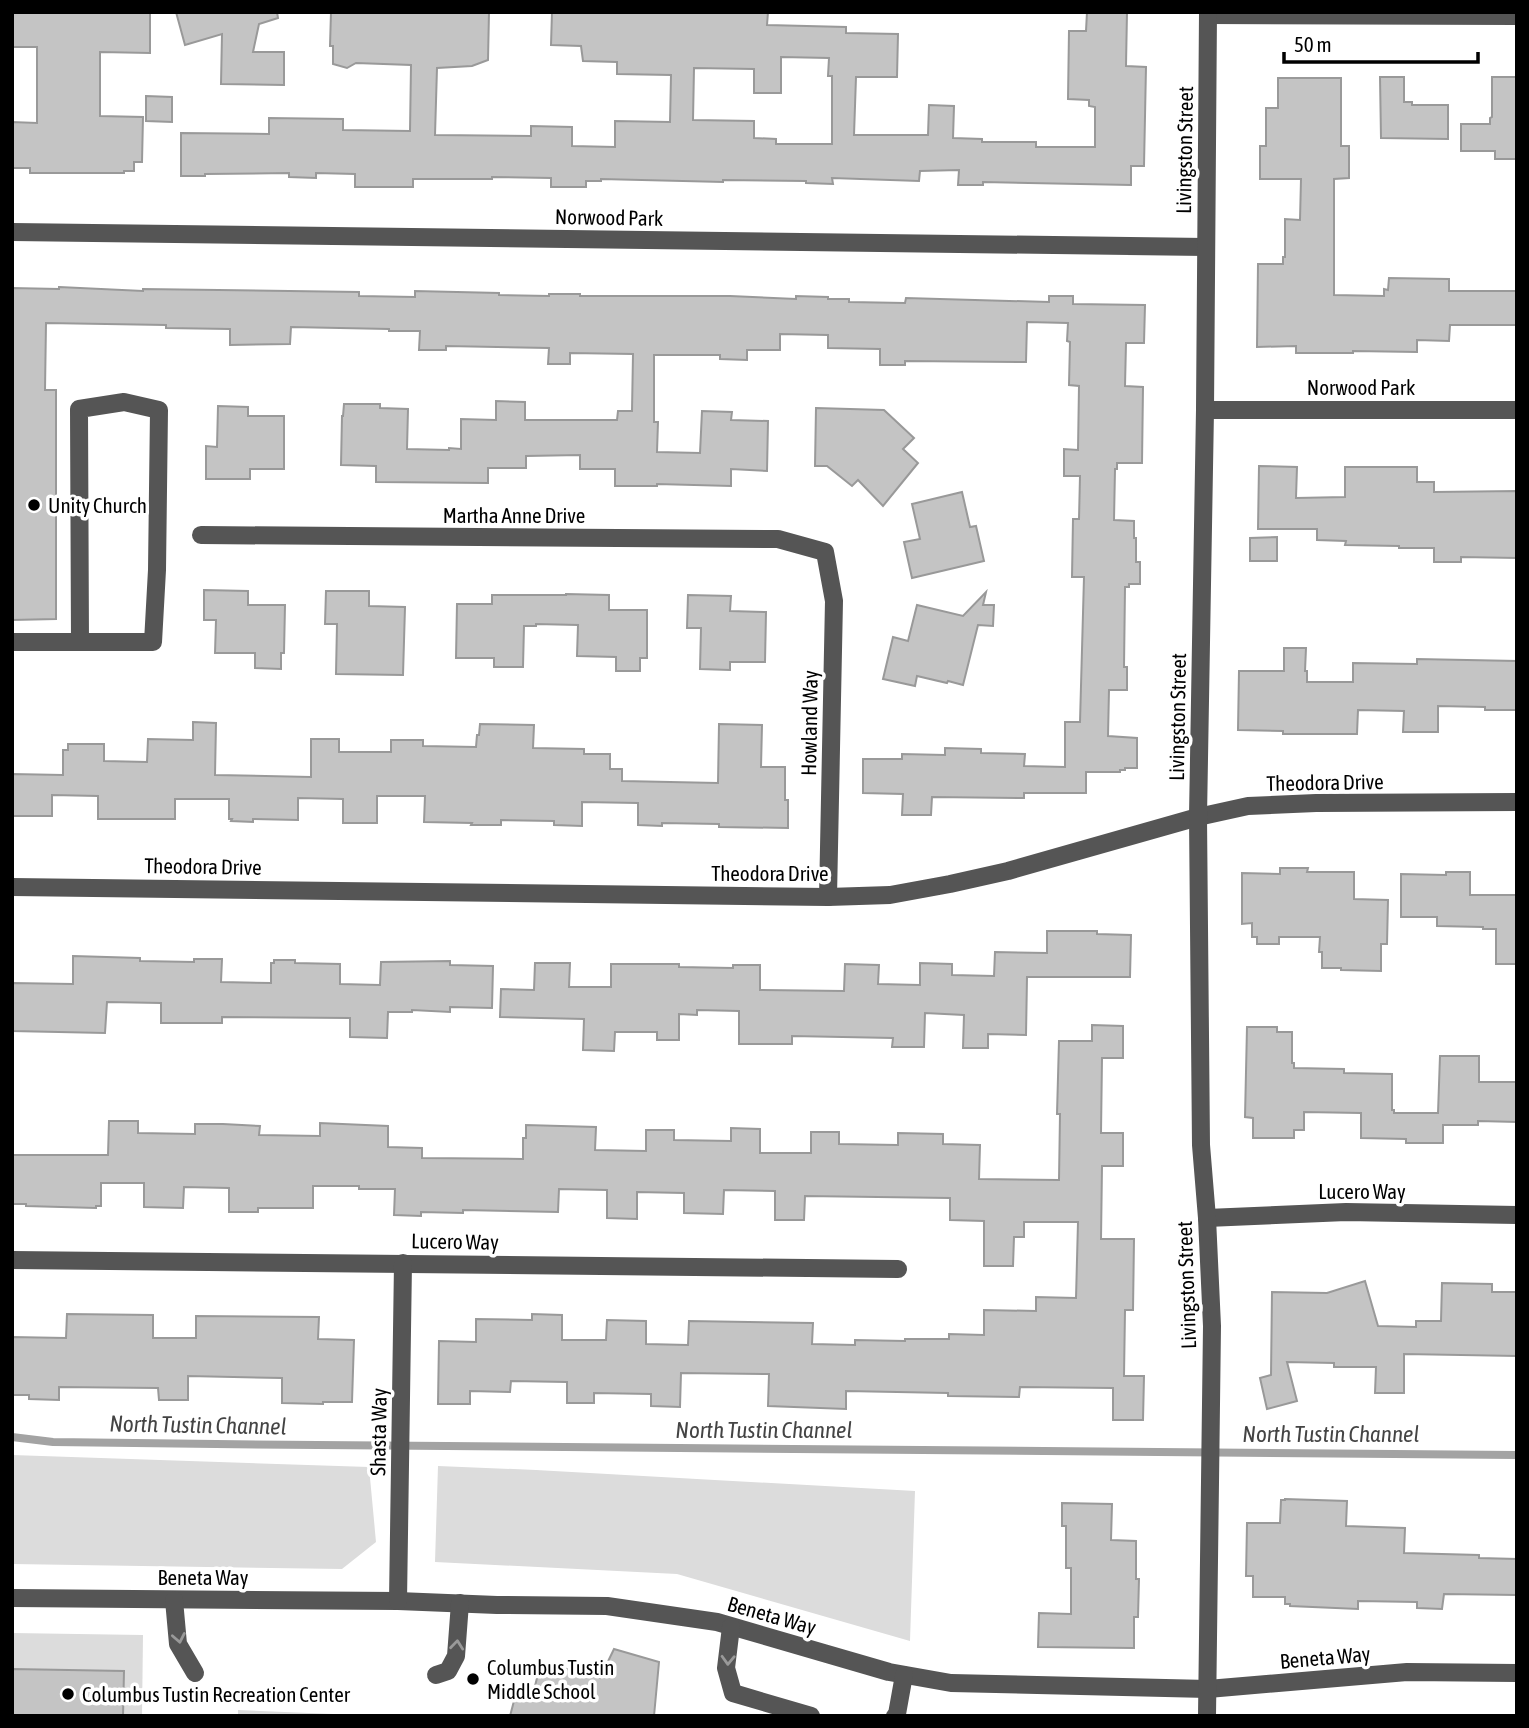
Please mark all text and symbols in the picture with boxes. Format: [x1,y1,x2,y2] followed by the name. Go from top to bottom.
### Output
[1284,21,1478,65] scale bar
[1294,32,1332,56] text: 50 m
[1171,86,1197,214] street label: Livingston Street
[555,204,663,230] street label: Norwood Park
[1307,375,1415,399] street label: Norwood Park
[48,493,147,517] place label: Unity Church
[26,497,42,513] marker: Unity Church
[443,503,585,527] street label: Martha Anne Drive
[1164,653,1190,781] street label: Livingston Street
[796,670,822,776] street label: Howland Way
[1266,769,1384,795] street label: Theodora Drive
[144,853,262,879] street label: Theodora Drive
[711,861,829,885] street label: Theodora Drive
[1318,1179,1406,1203] street label: Lucero Way
[1172,1221,1200,1349] street label: Livingston Street
[411,1228,499,1254] street label: Lucero Way
[365,1388,391,1476] street label: Shasta Way
[109,1410,287,1440] water label: North Tustin Channel
[675,1417,853,1443] water label: North Tustin Channel
[1242,1421,1420,1447] water label: North Tustin Channel
[158,1565,249,1589] street label: Beneta Way
[725,1591,819,1639] street label: Beneta Way
[170,1632,185,1644] one-way arrow
[449,1639,464,1650] one-way arrow
[1279,1641,1372,1673] street label: Beneta Way
[487,1655,614,1703] place label: Columbus Tustin Middle School
[720,1655,735,1666] one-way arrow
[465,1671,481,1687] marker: Columbus Tustin Middle School
[82,1682,351,1706] place label: Columbus Tustin Recreation Center
[60,1686,76,1702] marker: Columbus Tustin Recreation Center

